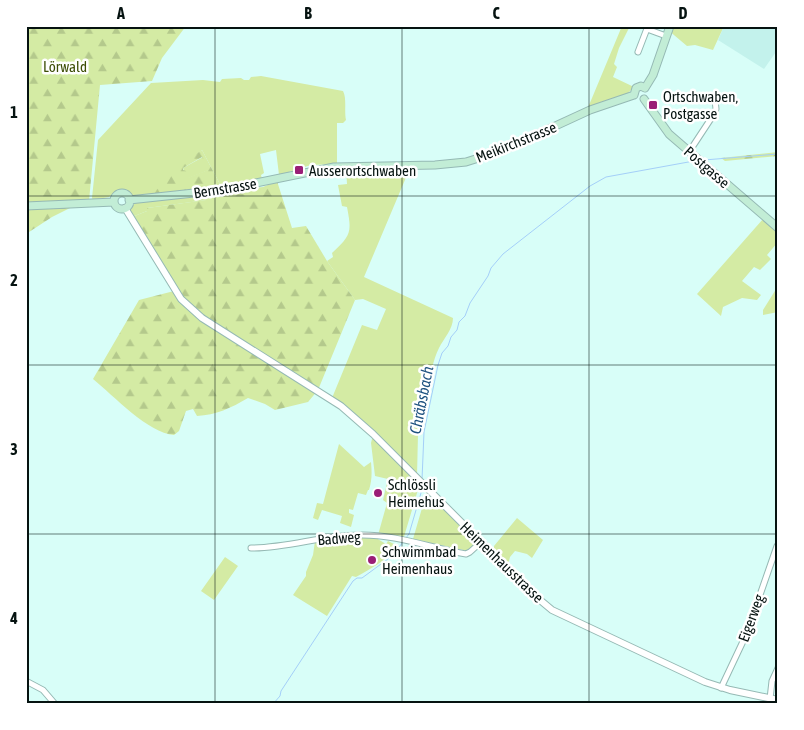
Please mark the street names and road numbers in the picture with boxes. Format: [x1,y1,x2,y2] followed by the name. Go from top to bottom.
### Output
[473,118,559,166] street label: Meikirchstrasse
[681,143,733,191] street label: Postgasse
[192,175,258,201] street label: Bernstrasse
[457,518,547,606] street label: Heimenhausstrasse
[317,528,362,548] street label: Badweg
[735,591,768,644] street label: Eigerweg

